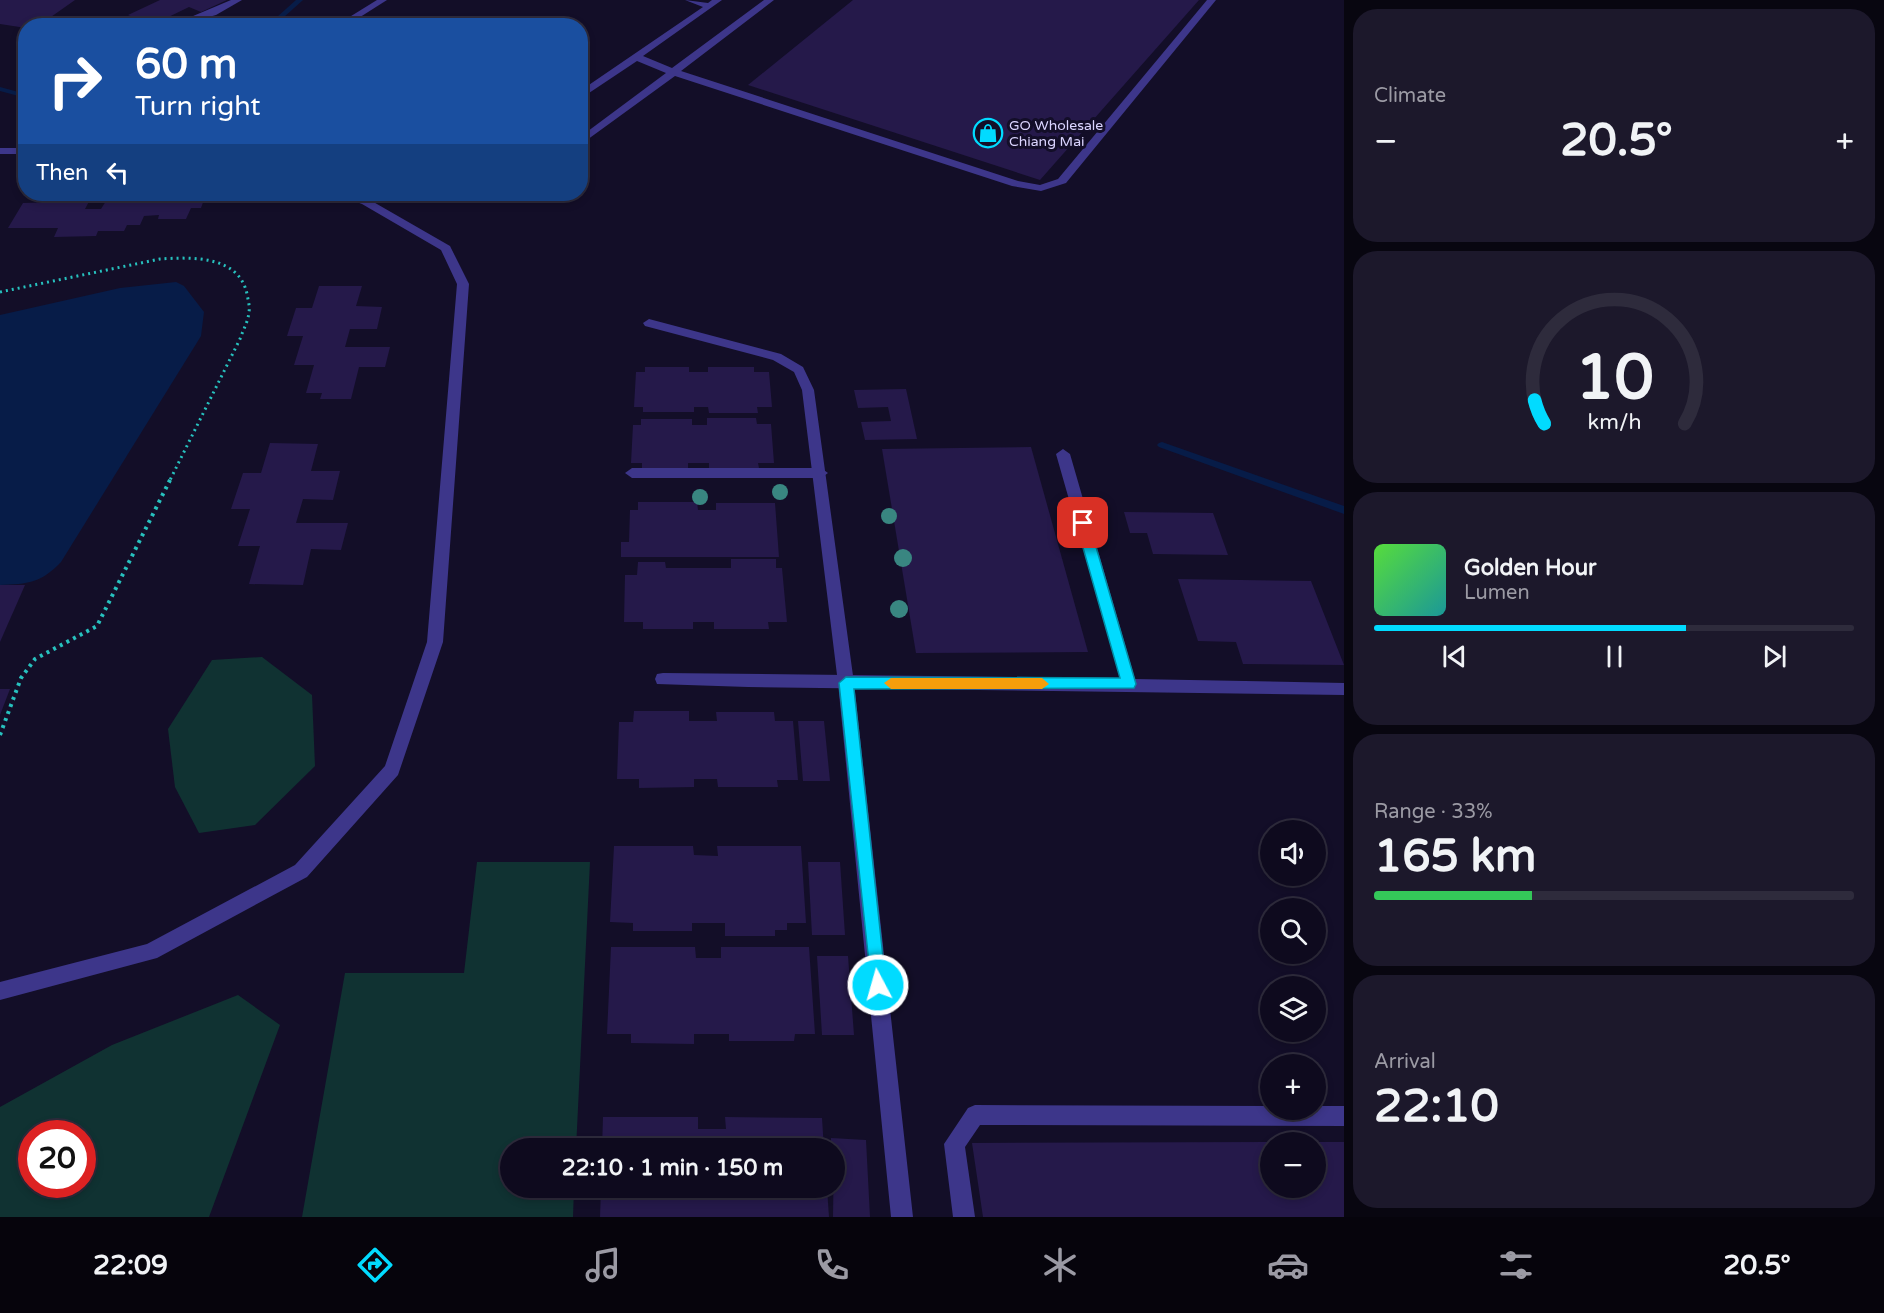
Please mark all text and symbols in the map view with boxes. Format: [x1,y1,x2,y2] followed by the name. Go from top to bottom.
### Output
[135,39,237,90] text: 60 m
[36,42,114,120] icon: right
[1374,84,1446,108] text: Climate
[135,90,261,123] text: Turn right
[1560,114,1673,168] text: 20.5°
[972,117,1004,149] shop icon: GO Wholesale Chiang Mai
[1009,117,1103,150] place label: GO Wholesale Chiang Mai
[1374,122,1398,161] text: −
[1835,122,1854,161] text: +
[101,156,134,189] icon: left
[36,160,89,186] text: Then
[1575,341,1653,416] text: 10
[1587,409,1641,435] text: km/h
[1057,497,1108,548] pin
[1066,506,1099,539] icon: arrive
[1464,555,1596,581] text: Golden Hour
[1464,581,1530,605] text: Lumen
[1438,640,1471,673] icon: previous
[1598,640,1631,673] icon: pause
[1758,640,1791,673] icon: next
[1374,800,1493,824] text: Range · 33%
[1260,820,1326,1198] map controls
[1260,820,1326,886] button: sound
[1374,830,1536,884] text: 165 km
[1260,898,1326,964] button: search
[846,953,910,1017] position arrow
[1260,976,1326,1042] button: layers
[1374,1050,1436,1074] text: Arrival
[1260,1054,1326,1120] button: +
[1374,1080,1499,1134] text: 22:10
[18,1120,96,1198] speed limit sign: 20
[1260,1132,1326,1198] button: −
[562,1155,783,1181] text: 22:10 · 1 min · 150 m
[354,1244,396,1286] icon: directions
[582,1244,624,1286] icon: music
[811,1244,853,1286] icon: phone
[1039,1244,1081,1286] icon: climate
[1267,1244,1309,1286] icon: car
[1495,1244,1537,1286] icon: filters
[93,1249,168,1282] text: 22:09
[1723,1249,1791,1282] text: 20.5°

